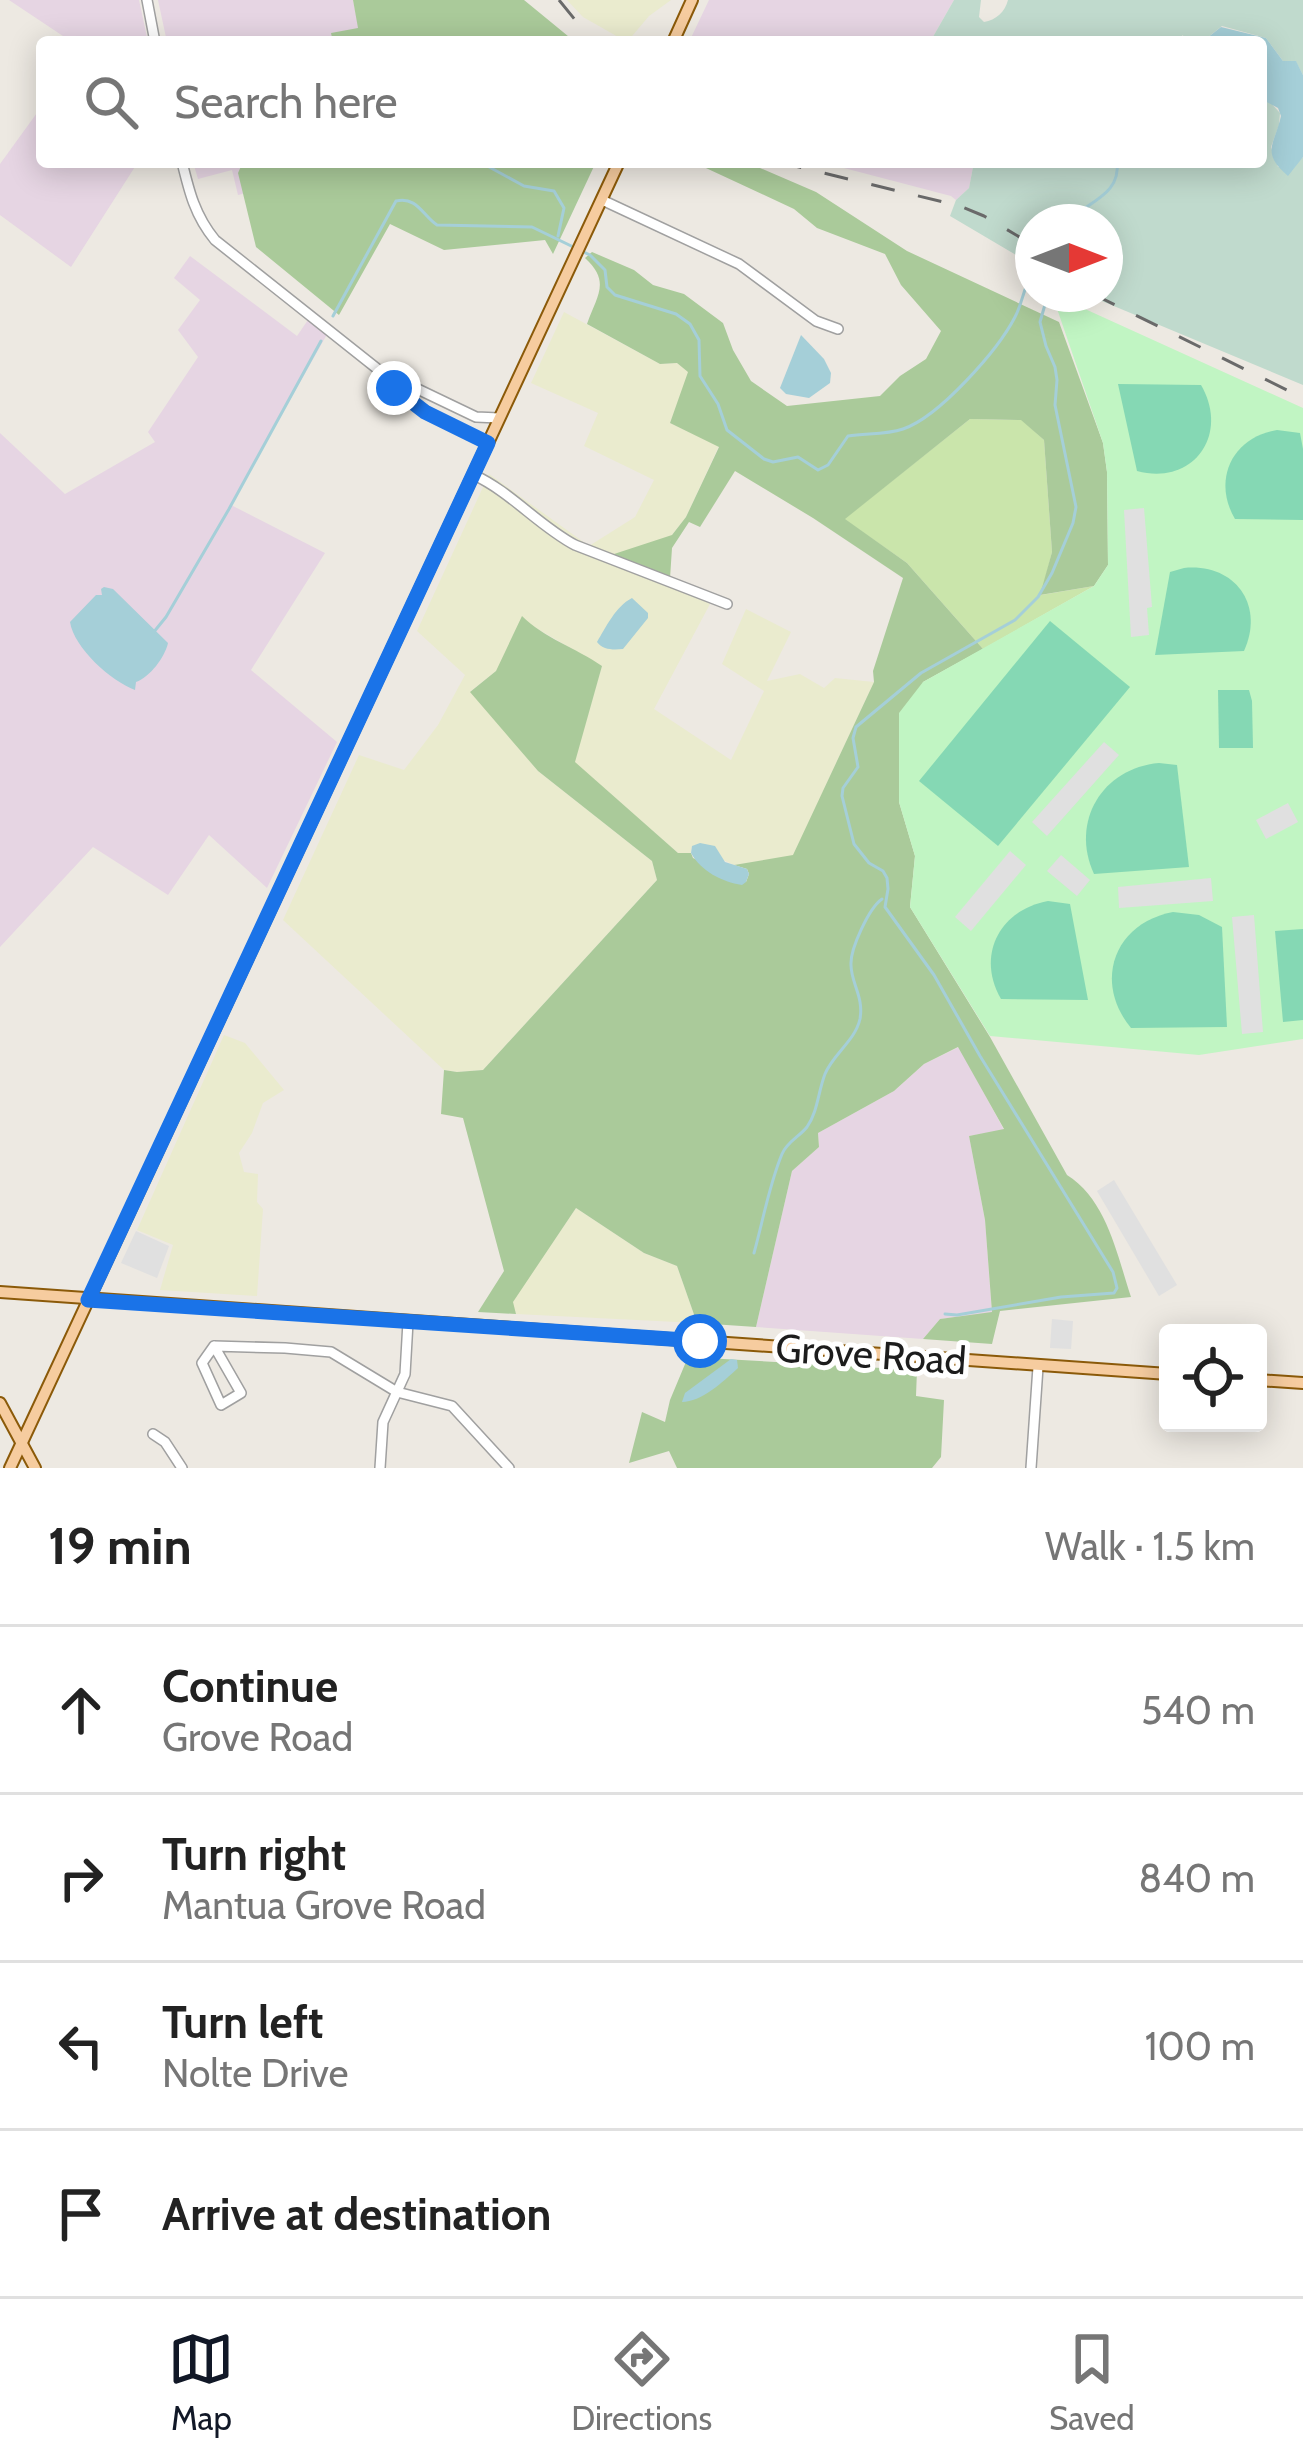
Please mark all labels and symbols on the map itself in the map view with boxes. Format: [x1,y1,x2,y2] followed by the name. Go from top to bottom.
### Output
[1015,204,1123,312] north arrow
[367,361,421,415] route end
[673,1314,727,1368] route start
[774,1323,968,1385] street label: Grove Road

